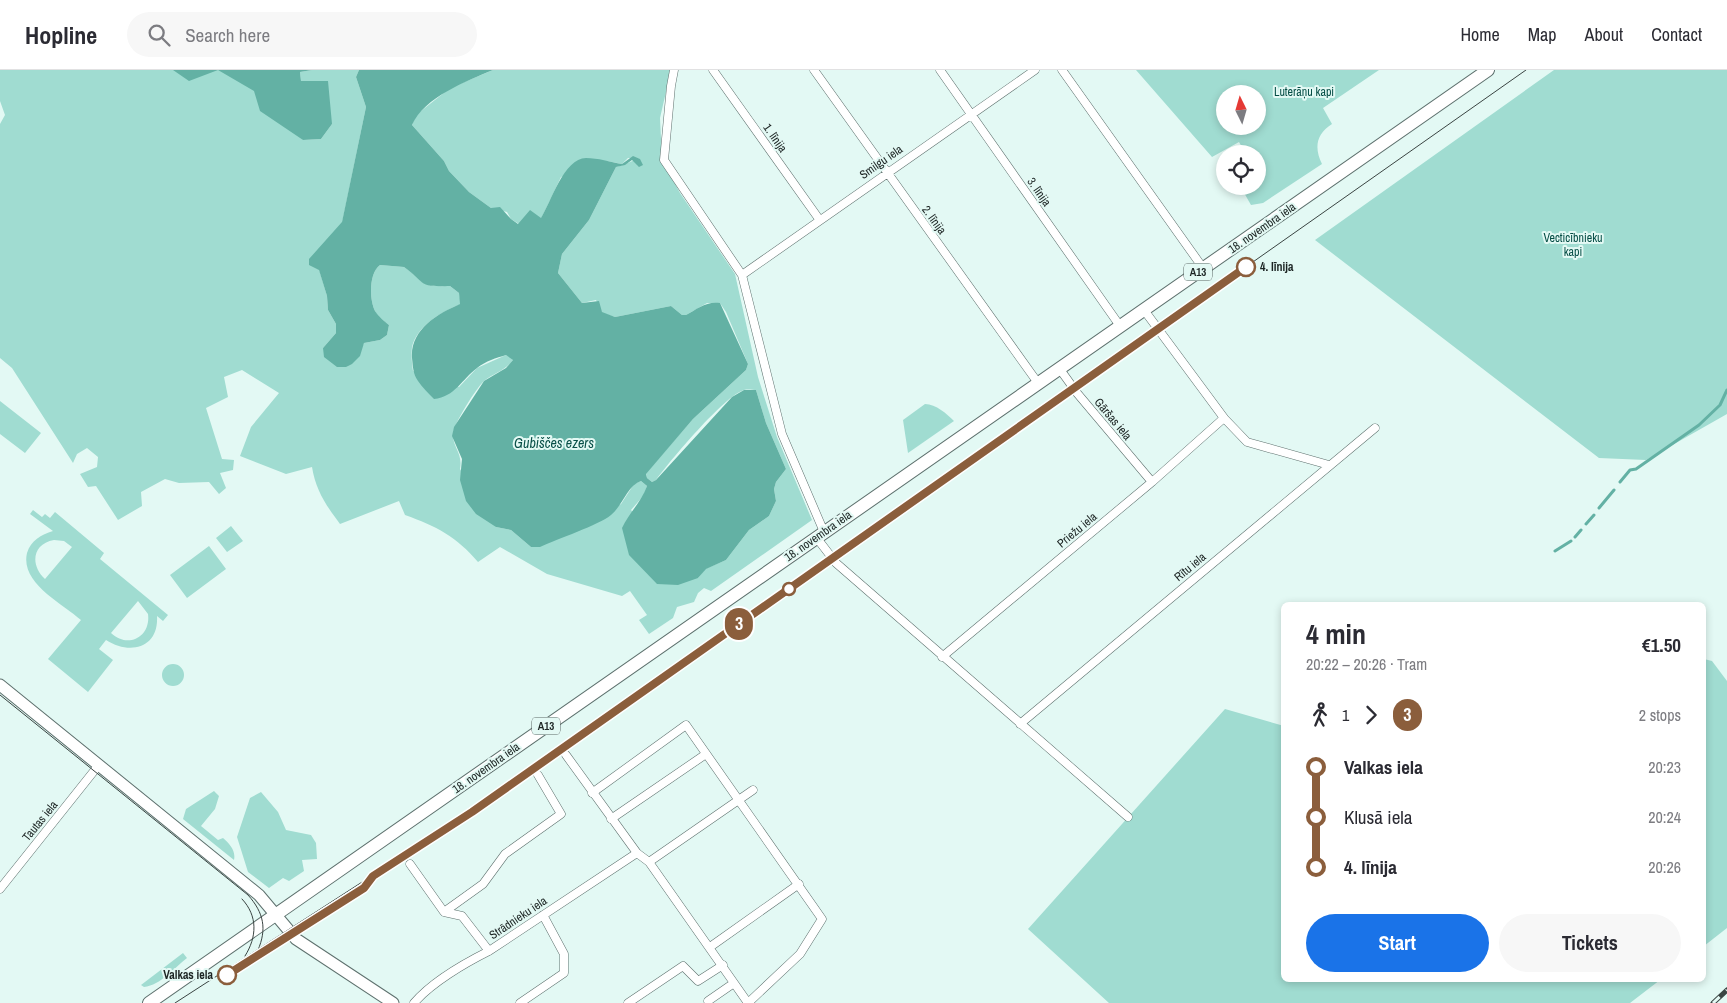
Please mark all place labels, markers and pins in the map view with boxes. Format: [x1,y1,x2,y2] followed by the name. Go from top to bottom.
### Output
[1236,257,1256,277] marker: 4. līnija
[1260,259,1294,275] place label: 4. līnija
[782,582,796,596] unlabelled marker
[217,965,237,985] marker: Valkas iela
[163,967,214,983] place label: Valkas iela

